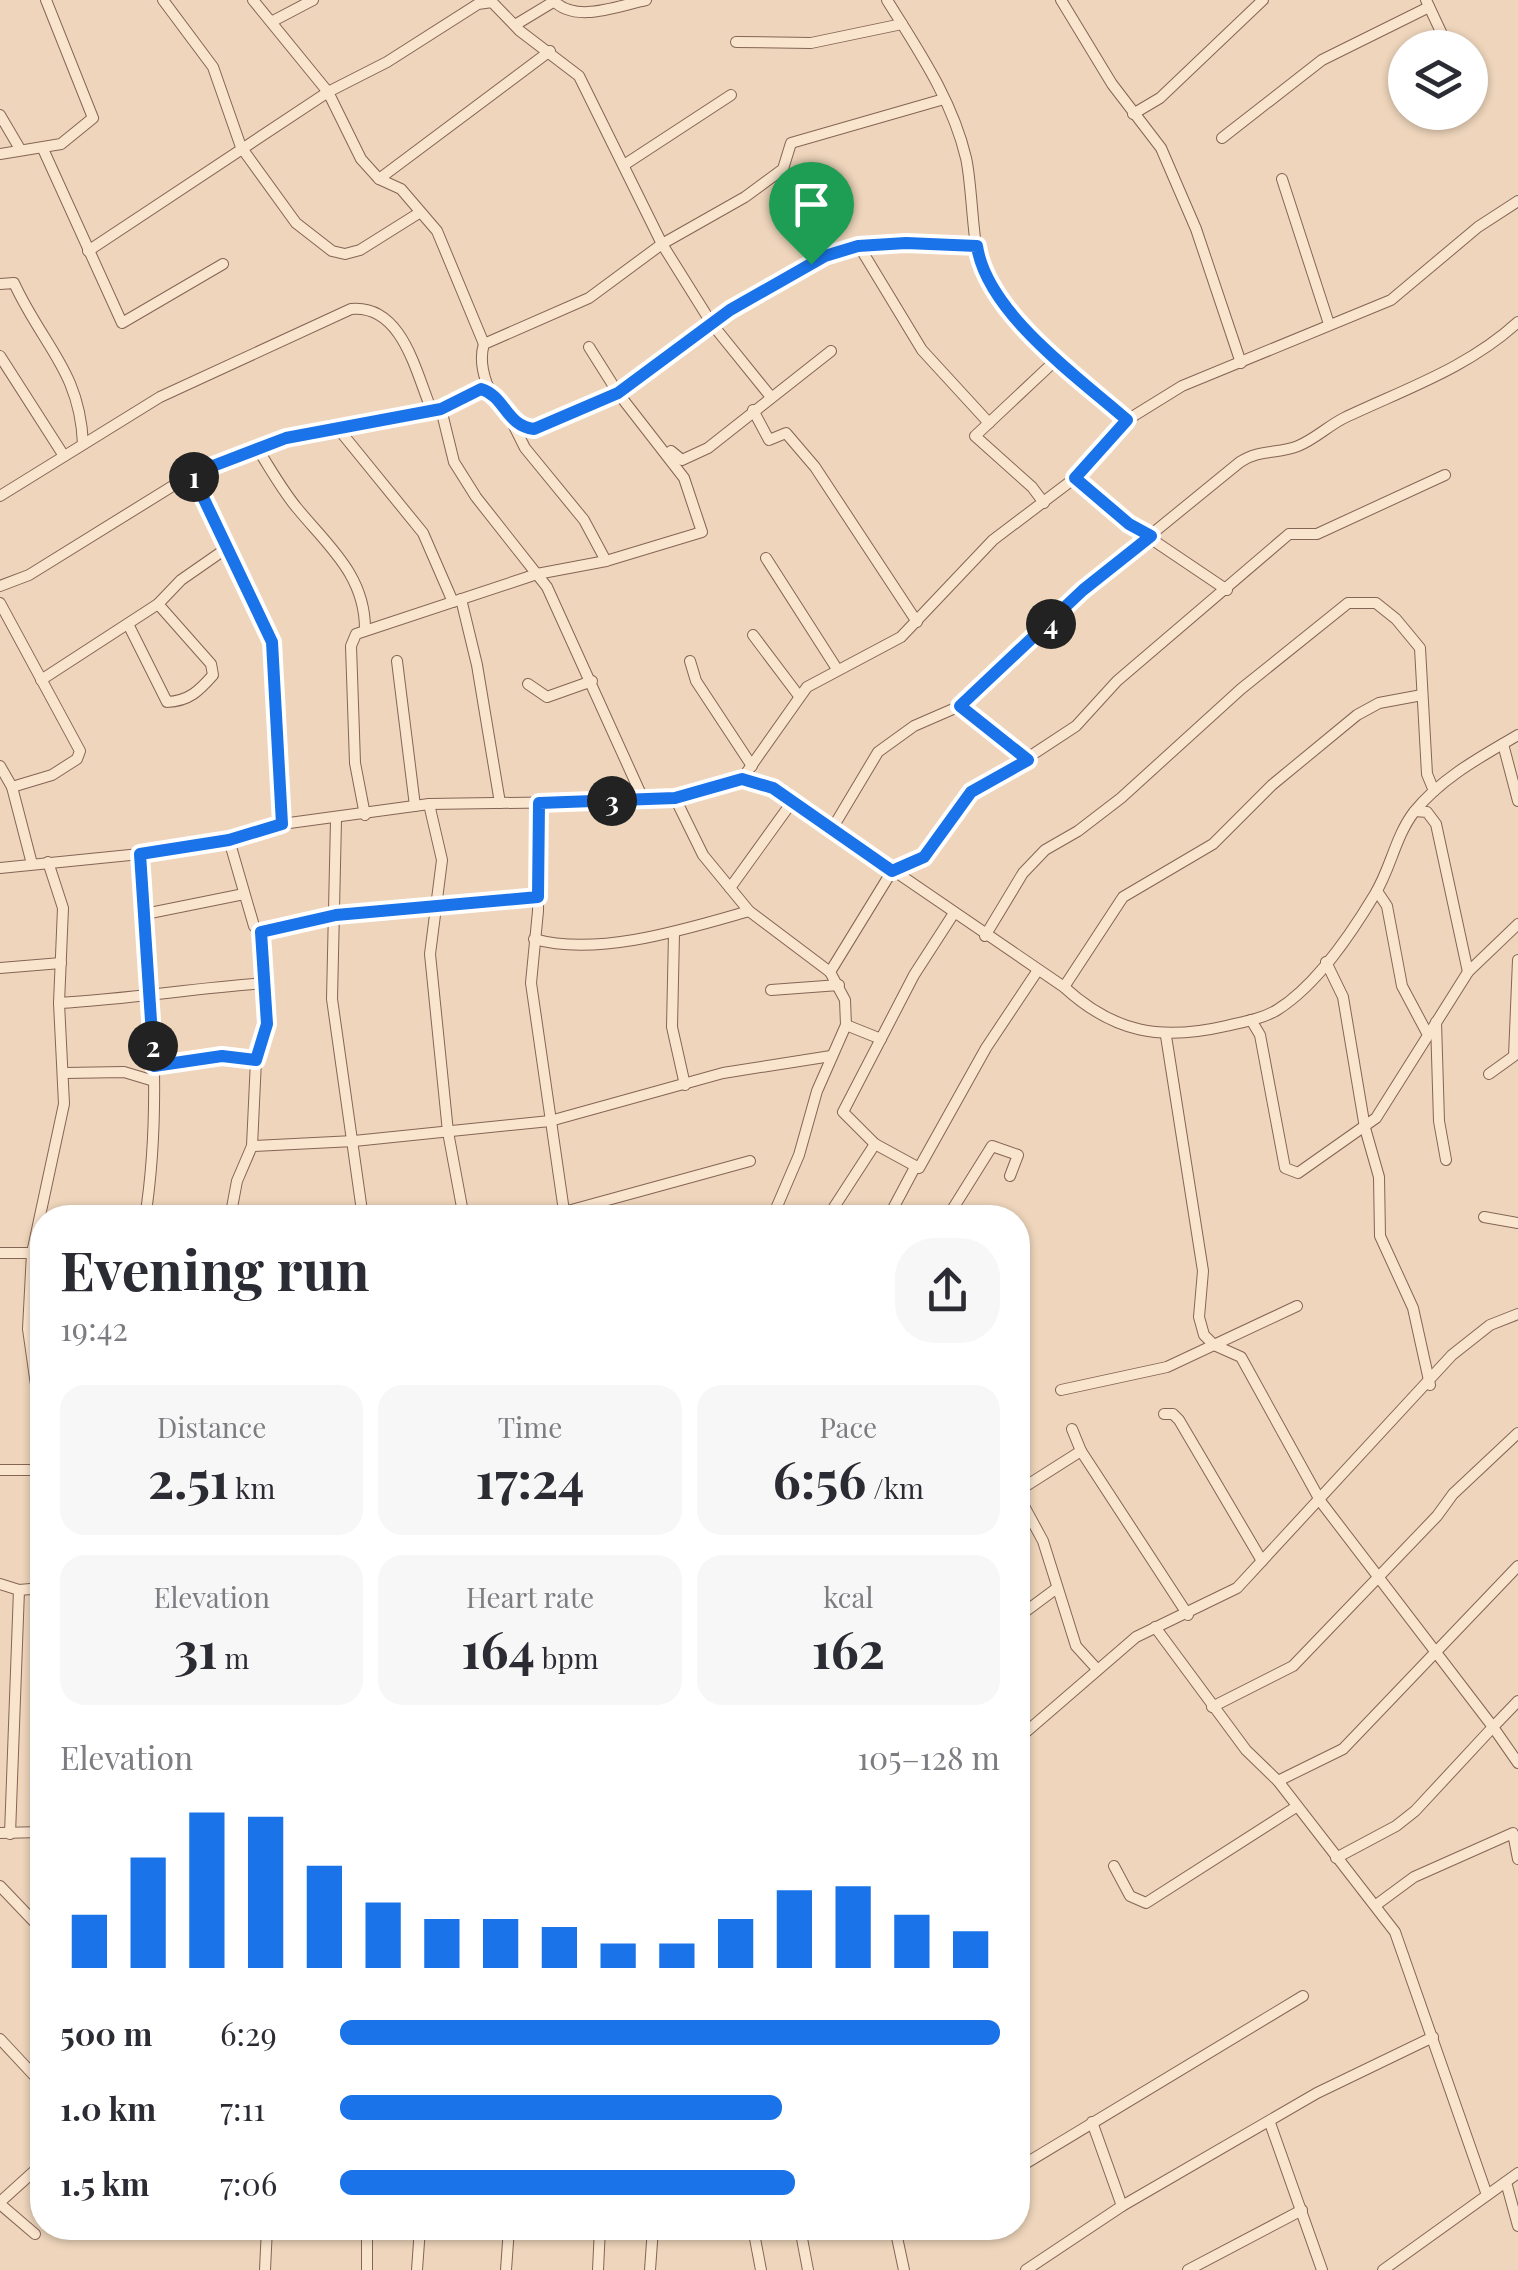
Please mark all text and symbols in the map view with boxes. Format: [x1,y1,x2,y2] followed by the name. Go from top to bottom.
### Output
[1388,30,1488,130] map controls
[1388,30,1488,130] button: layers
[769,162,854,265] pin
[784,177,839,232] icon: arrive
[169,452,219,502] pin: 1
[189,458,199,495] text: 1
[1026,599,1076,649] pin: 4
[1044,605,1058,642] text: 4
[587,776,637,826] pin: 3
[605,782,619,819] text: 3
[128,1021,178,1071] pin: 2
[146,1027,160,1064] text: 2
[60,1231,370,1305] text: Evening run
[895,1238,1000,1343] button: share
[60,1306,128,1349] text: 19:42
[157,1408,266,1445] text: Distance
[498,1408,562,1445] text: Time
[819,1408,877,1445] text: Pace
[148,1445,229,1512] text: 2.51
[476,1445,584,1512] text: 17:24
[773,1445,866,1512] text: 6:56
[229,1469,275,1506] text: km
[866,1469,924,1506] text: /km
[153,1578,270,1615] text: Elevation
[466,1578,594,1615] text: Heart rate
[823,1578,873,1615] text: kcal
[174,1615,218,1682] text: 31
[461,1615,535,1682] text: 164
[812,1615,885,1682] text: 162
[218,1639,249,1676] text: m
[535,1639,599,1676] text: bpm
[60,1735,193,1778] text: Elevation
[857,1735,1000,1778] text: 105–128 m
[60,2011,152,2054] text: 500 m
[220,2011,277,2054] text: 6:29
[60,2086,156,2129] text: 1.0 km
[220,2086,265,2129] text: 7:11
[60,2161,149,2204] text: 1.5 km
[220,2161,277,2204] text: 7:06

